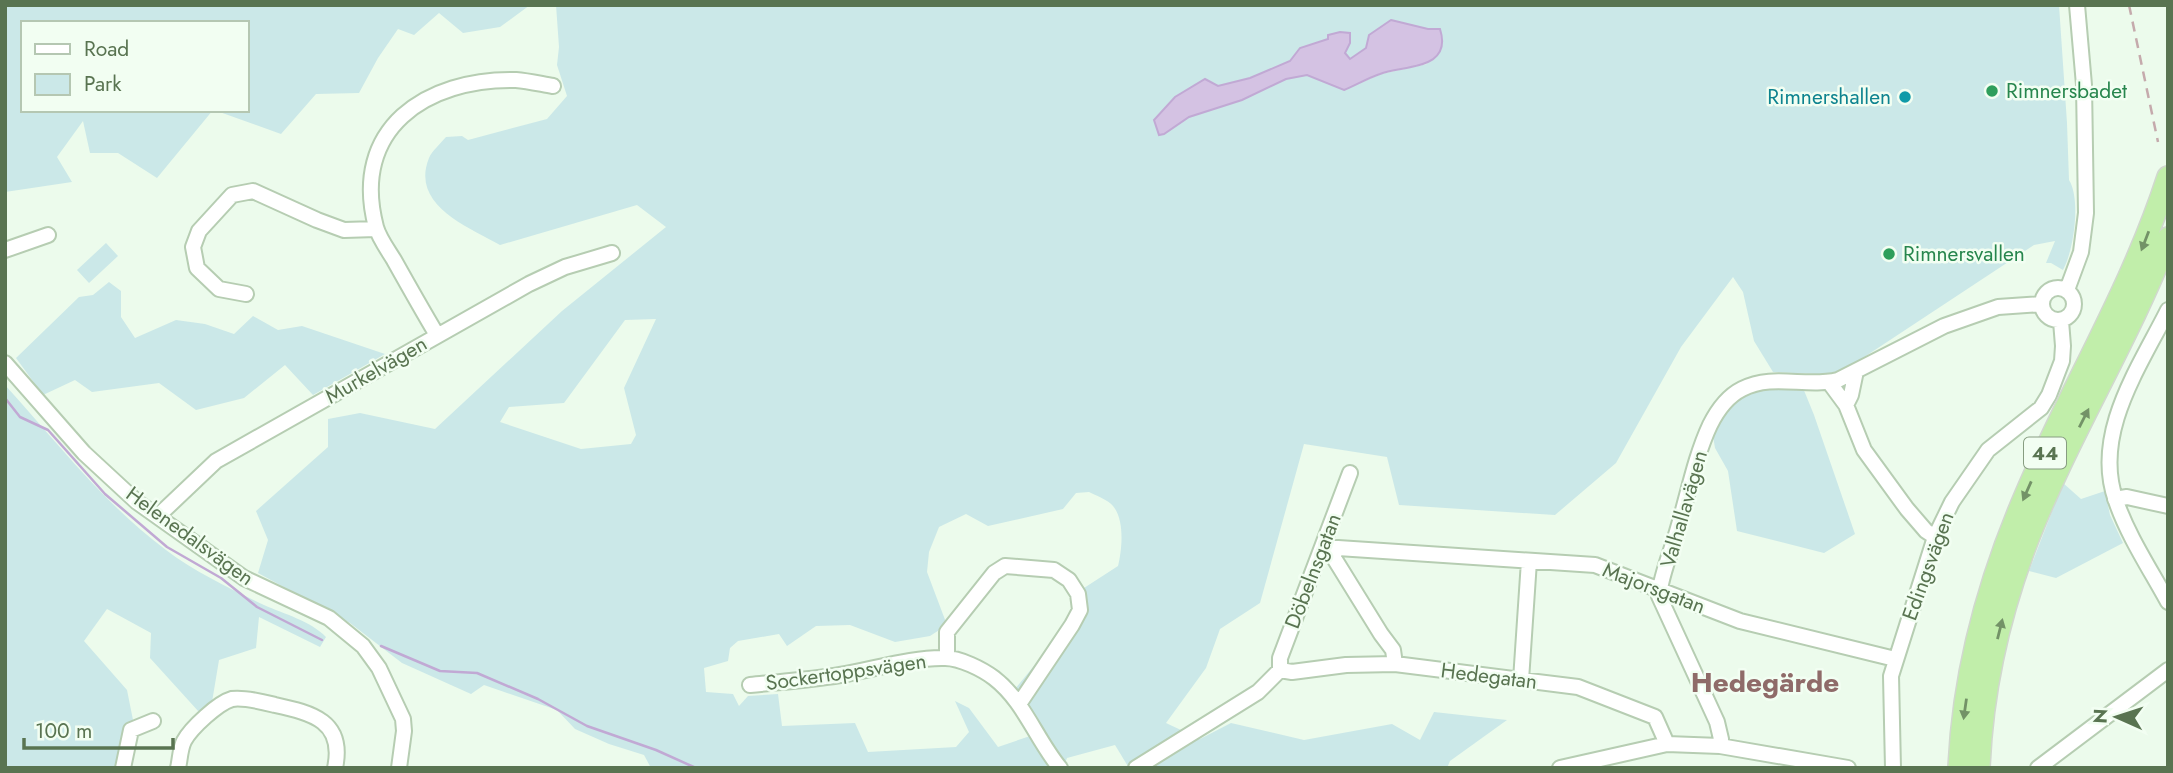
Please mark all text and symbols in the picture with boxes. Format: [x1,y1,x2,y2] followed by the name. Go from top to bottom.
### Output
[21,21,248,112] legend
[84,34,129,64] text: Road
[84,69,122,99] text: Park
[2006,76,2127,106] place label: Rimnersbadet
[1767,82,1891,112] place label: Rimnershallen
[1984,83,2000,99] marker: Rimnersbadet
[1897,89,1913,105] marker: Rimnershallen
[2140,231,2151,252] one-way arrow
[1903,239,2025,269] place label: Rimnersvallen
[1881,246,1897,262] marker: Rimnersvallen
[320,329,432,411] street label: Murkelvägen
[2078,408,2089,428] one-way arrow
[2024,437,2066,468] road number: 44
[1653,447,1715,571] street label: Valhallavägen
[120,479,260,593] street label: Helenedalsvägen
[2021,481,2033,501] one-way arrow
[1894,508,1962,624] street label: Edingsvägen
[1277,509,1349,633] street label: Döbelnsgatan
[1598,555,1710,621] street label: Majorsgatan
[1995,617,2006,639] one-way arrow
[764,646,928,698] street label: Sockertoppsvägen
[1439,655,1539,697] street label: Hedegatan
[1691,662,1839,703] district label: Hedegärde
[2082,682,2152,752] north arrow
[1959,698,1970,720] one-way arrow
[24,706,173,750] scale bar
[2087,708,2114,724] text: N
[35,716,92,746] text: 100 m

